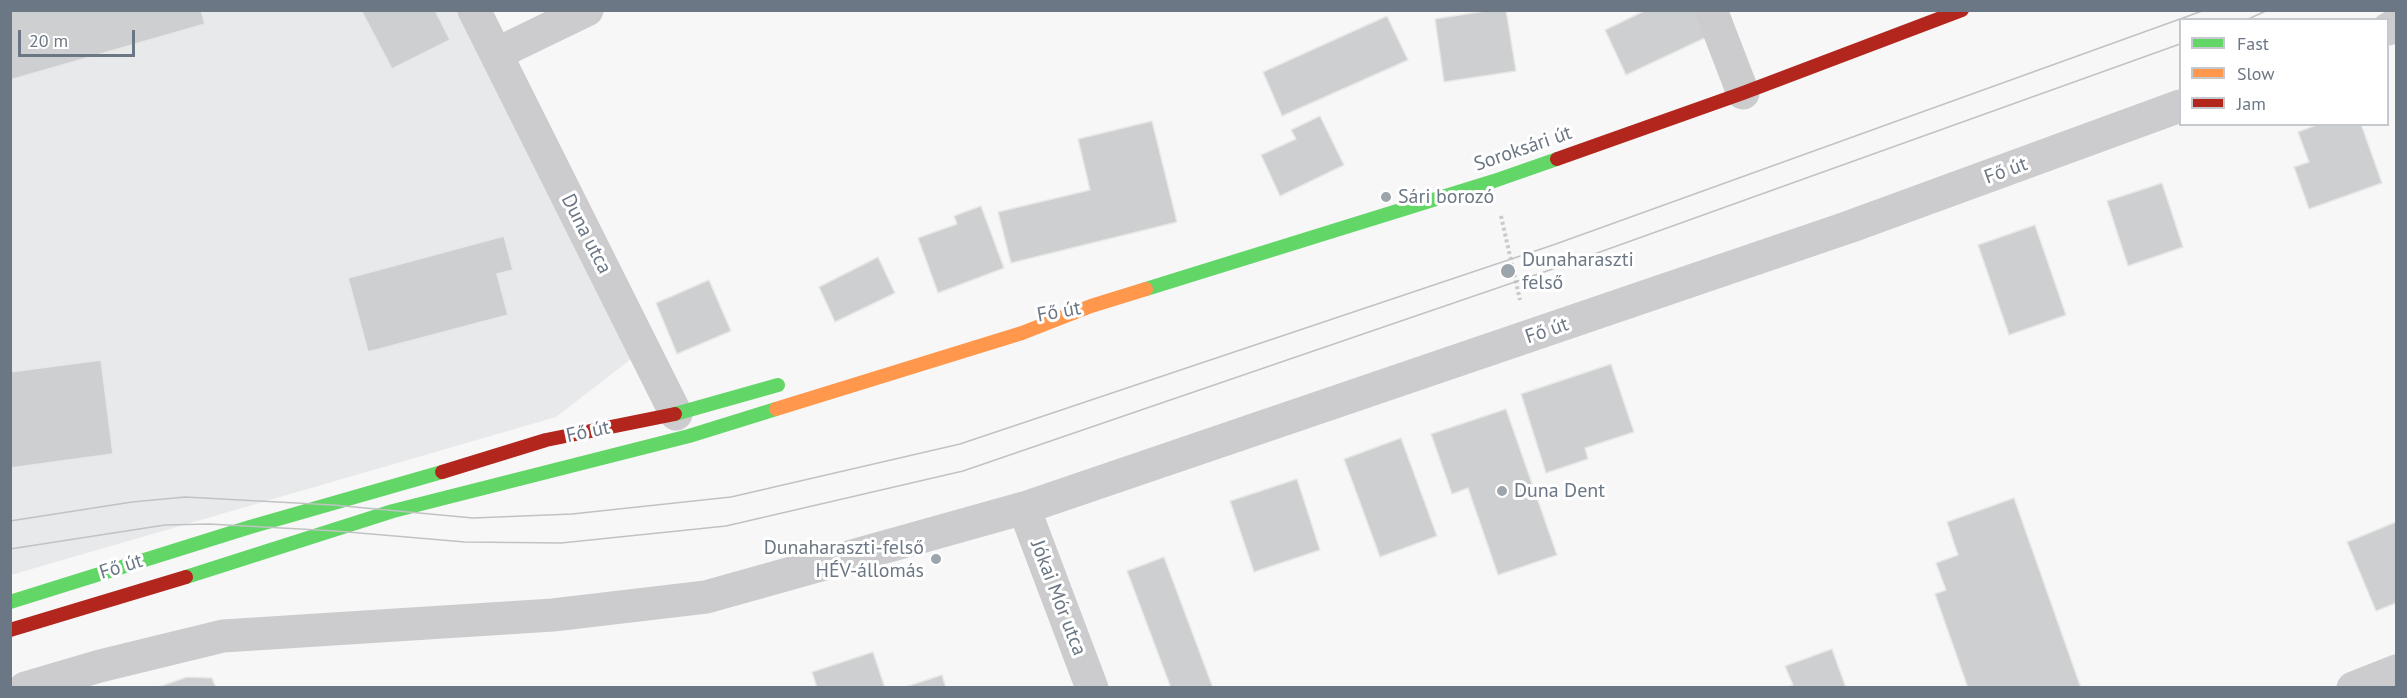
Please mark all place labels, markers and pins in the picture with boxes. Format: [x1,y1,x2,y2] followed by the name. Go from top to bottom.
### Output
[1398,185,1494,209] place label: Sári borozó
[1379,190,1393,204] marker: Sári borozó
[1522,248,1634,295] place label: Dunaharaszti felső
[1499,262,1517,280] marker: Dunaharaszti felső
[1514,479,1605,503] place label: Duna Dent
[1495,484,1509,498] marker: Duna Dent
[764,536,924,583] place label: Dunaharaszti-felső HÉV-állomás
[929,552,943,566] marker: Dunaharaszti-felső HÉV-állomás

